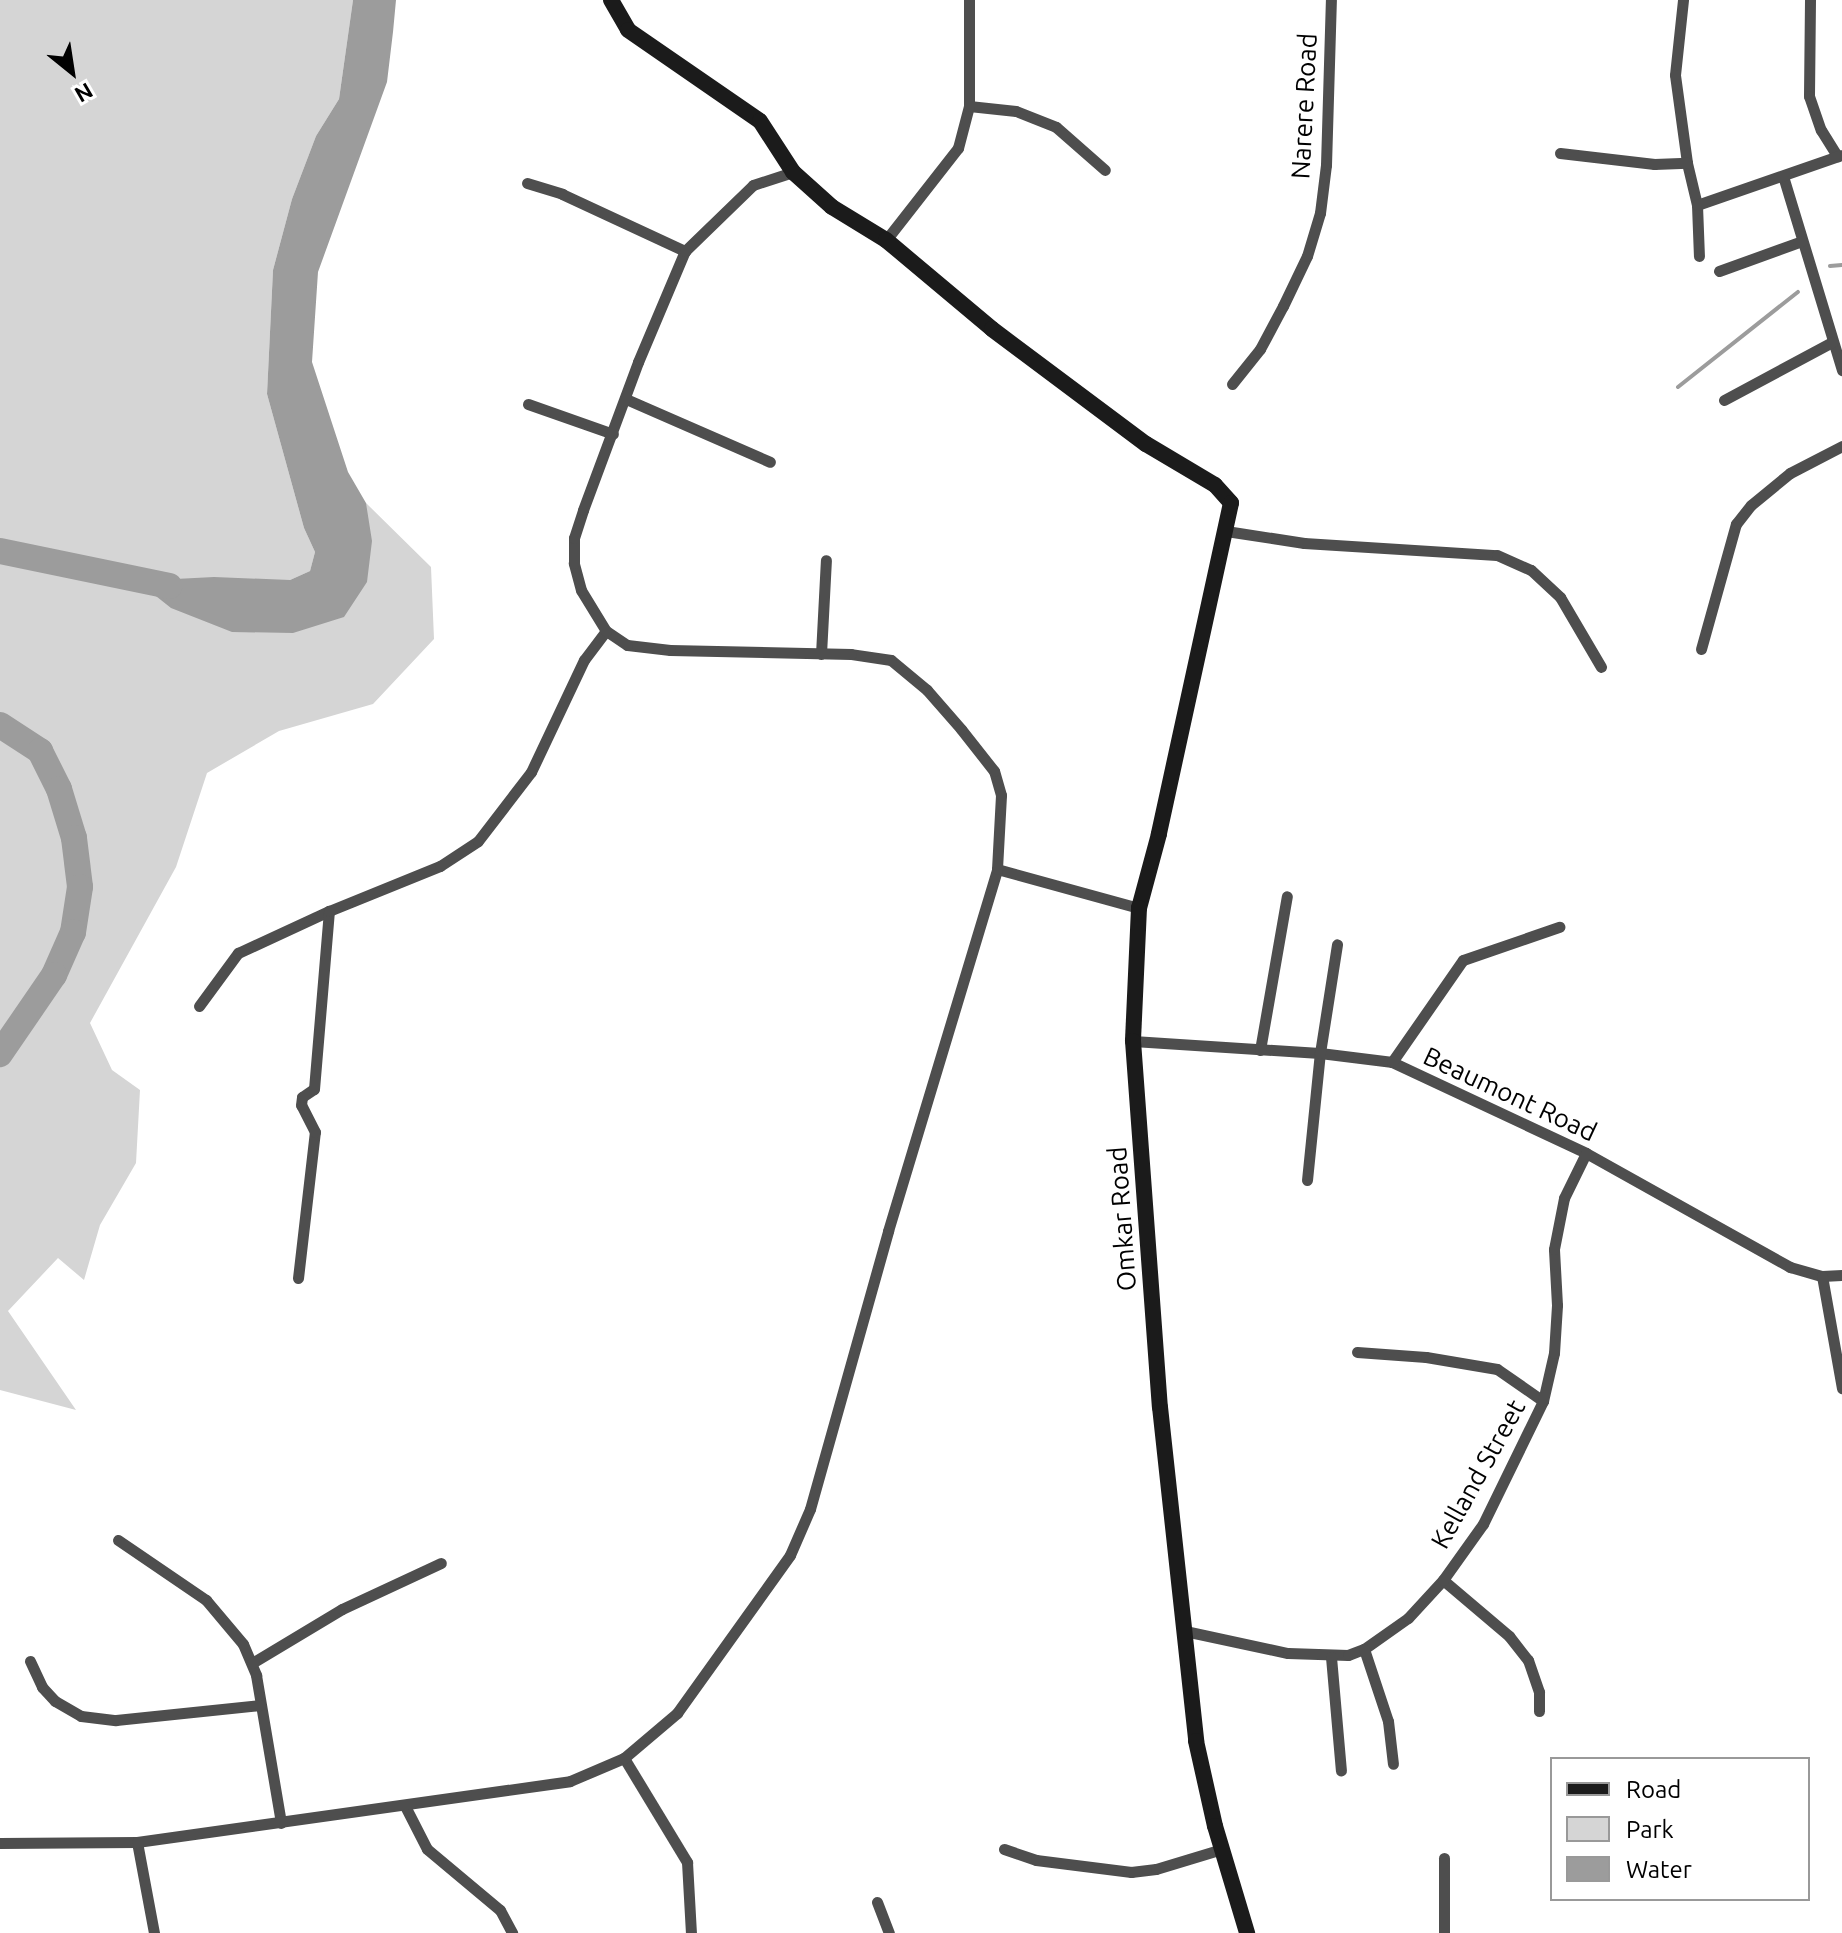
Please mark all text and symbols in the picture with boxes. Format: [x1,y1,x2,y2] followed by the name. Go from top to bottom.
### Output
[32,32,112,112] north arrow
[1285,32,1323,180] street label: Narere Road
[71,78,98,108] text: N
[1418,1040,1602,1148] street label: Beaumont Road
[1101,1146,1143,1292] street label: Omkar Road
[1424,1394,1532,1554] street label: Kelland Street
[1550,1757,1810,1901] legend
[1626,1776,1681,1803] text: Road
[1626,1816,1674,1843] text: Park
[1626,1856,1692,1883] text: Water

